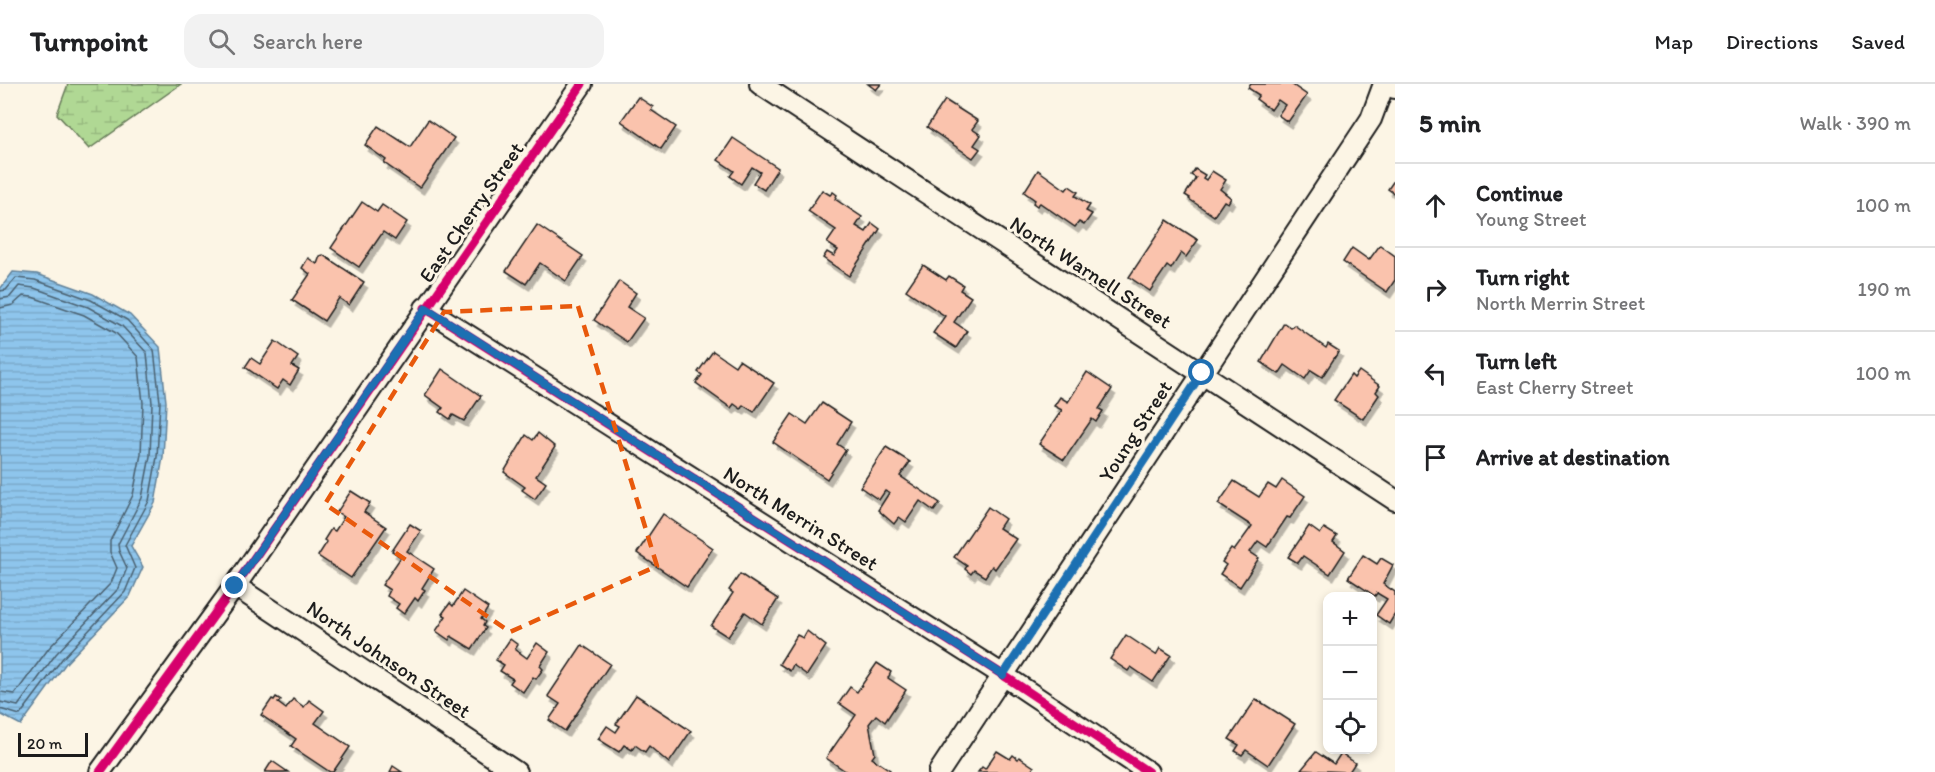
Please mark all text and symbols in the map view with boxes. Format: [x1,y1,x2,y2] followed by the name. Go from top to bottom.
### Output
[184,14,604,68] search box
[30,24,148,58] text: Turnpoint
[205,25,238,58] icon: search
[253,28,363,55] text: Search here
[1655,29,1693,54] text: Map
[1726,29,1818,54] text: Directions
[1851,29,1905,54] text: Saved
[1419,107,1481,139] text: 5 min
[1800,111,1911,135] text: Walk · 390 m
[413,137,529,287] street label: East Cherry Street
[1476,180,1563,207] text: Continue
[1419,189,1452,222] icon: ahead
[1856,193,1911,217] text: 100 m
[1476,207,1586,231] text: Young Street
[1006,210,1176,334] street label: North Warnell Street
[1476,264,1570,291] text: Turn right
[1419,273,1452,306] icon: right
[1858,277,1911,301] text: 190 m
[1476,291,1645,315] text: North Merrin Street
[1476,348,1557,375] text: Turn left
[1419,357,1452,390] icon: left
[1188,359,1214,385] route start
[1856,361,1911,385] text: 100 m
[1093,375,1177,486] street label: Young Street
[1476,375,1634,399] text: East Cherry Street
[1419,441,1452,474] icon: arrive
[1476,444,1670,471] text: Arrive at destination
[719,460,883,576] street label: North Merrin Street
[221,572,247,598] route end
[1323,592,1377,754] map controls
[1323,592,1377,646] button: +
[302,595,476,723] street label: North Johnson Street
[1323,646,1377,700] button: −
[1323,700,1377,754] button: locate
[18,730,88,758] scale bar
[27,734,62,753] text: 20 m

